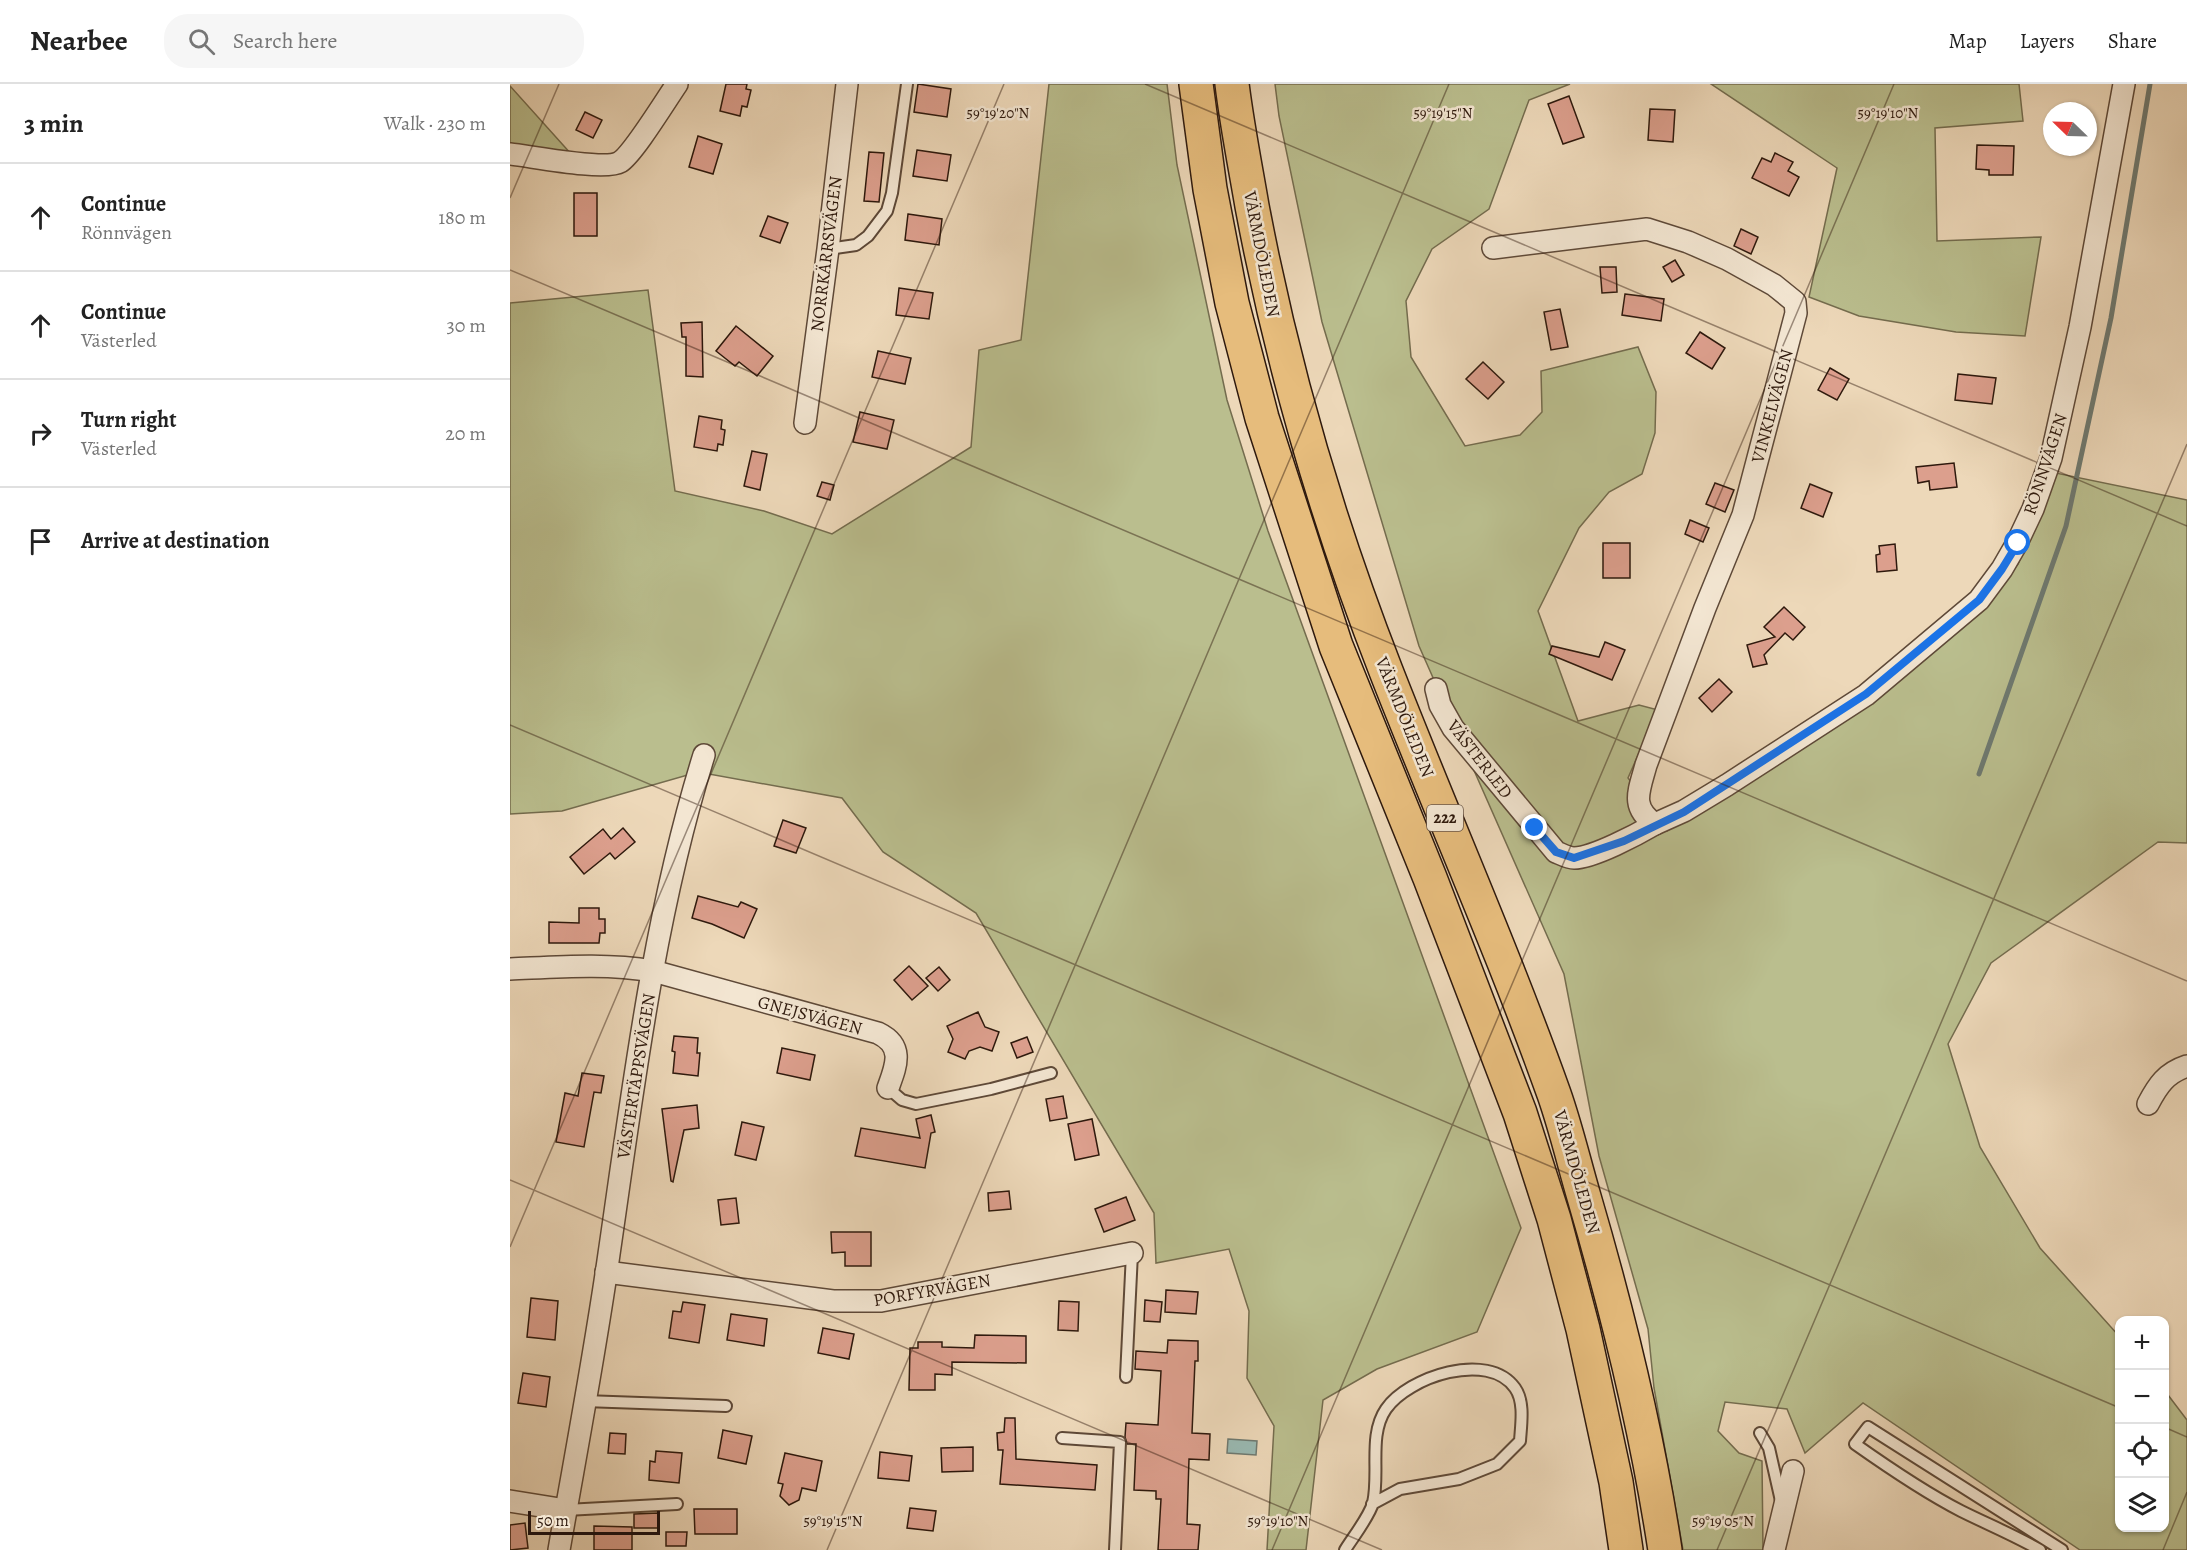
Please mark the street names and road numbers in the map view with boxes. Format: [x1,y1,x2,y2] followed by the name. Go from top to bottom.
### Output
[805,175,847,333] street label: NORRKÄRRSVÄGEN
[1238,188,1286,319] street label: VÄRMDÖLEDEN
[1745,346,1799,467] street label: VINKELVÄGEN
[2017,410,2073,518] street label: RÖNNVÄGEN
[1370,652,1440,781] street label: VÄRMDÖLEDEN
[1441,714,1518,803] street label: VÄSTERLED
[1427,805,1463,831] road number: 222
[755,990,865,1040] street label: GNEJSVÄGEN
[611,992,661,1161] street label: VÄSTERTÄPPSVÄGEN
[1548,1106,1606,1237] street label: VÄRMDÖLEDEN
[871,1268,993,1312] street label: PORFYRVÄGEN

